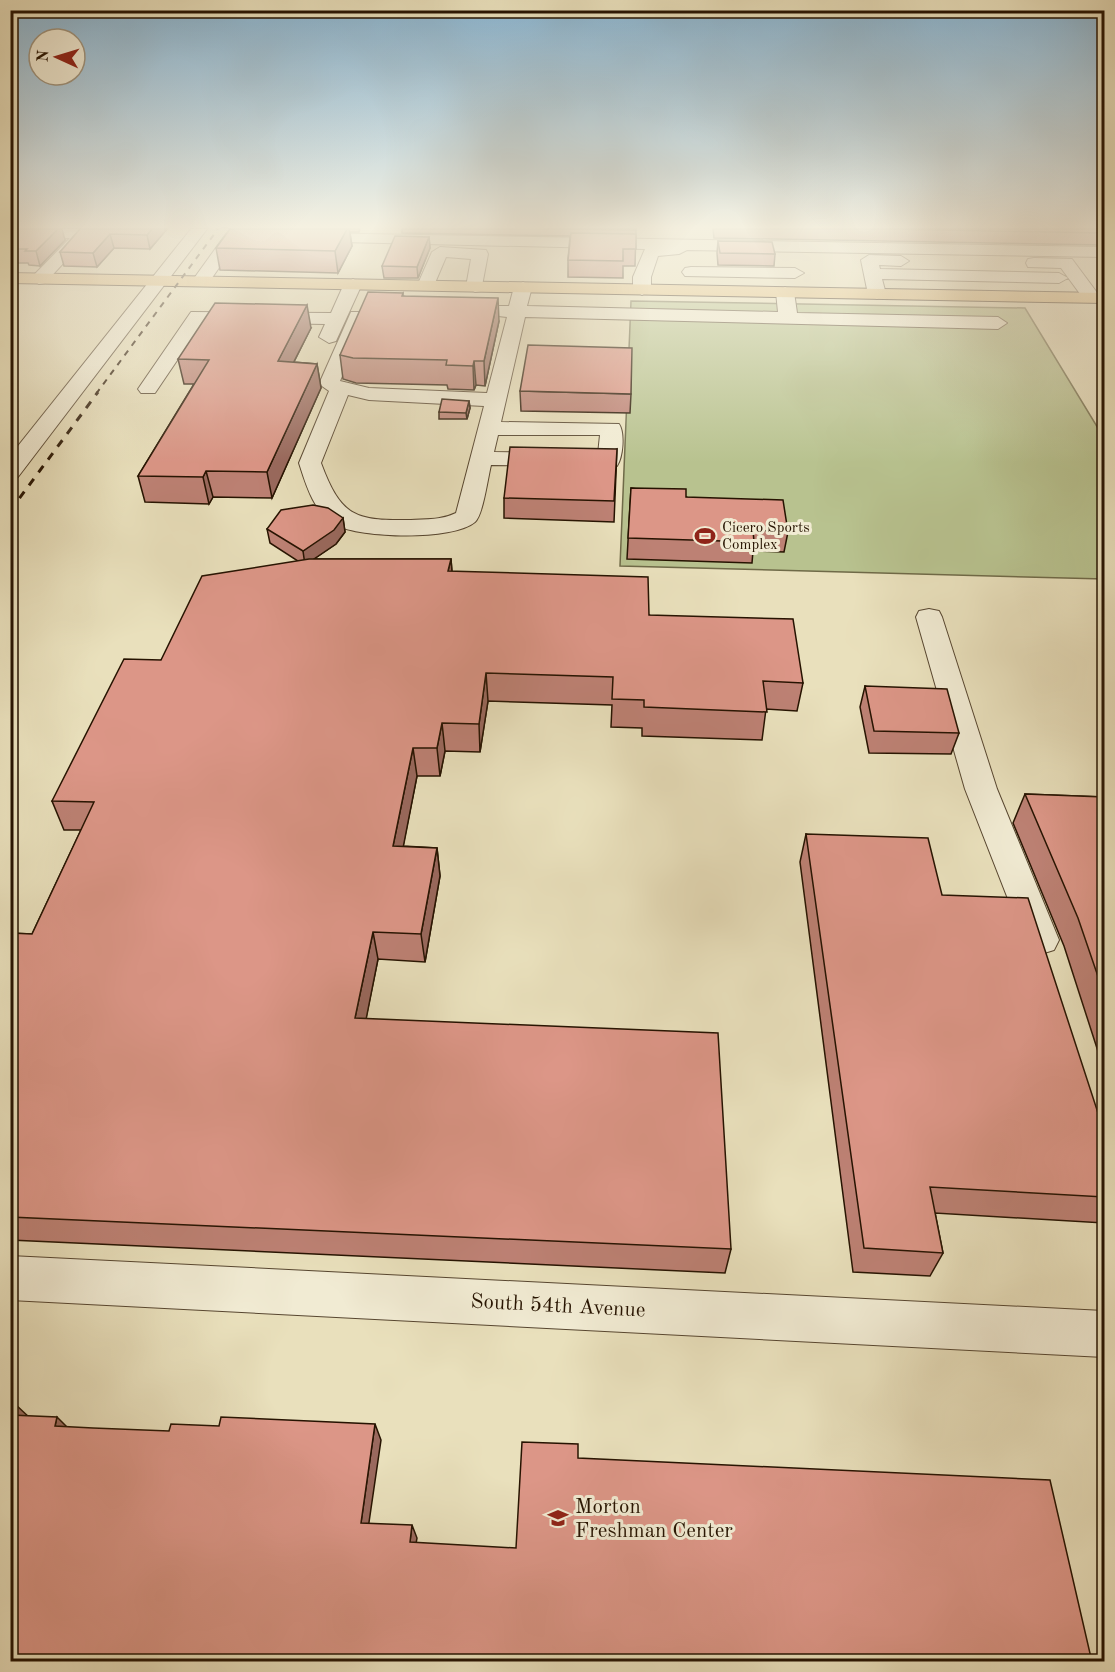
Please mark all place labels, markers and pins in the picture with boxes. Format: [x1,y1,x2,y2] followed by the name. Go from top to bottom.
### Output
[722,521,810,553] place label: Cicero Sports Complex
[693,524,717,548] sports icon: Cicero Sports Complex
[575,1497,733,1542] place label: Morton Freshman Center
[546,1506,570,1530] school or university icon: Morton Freshman Center

